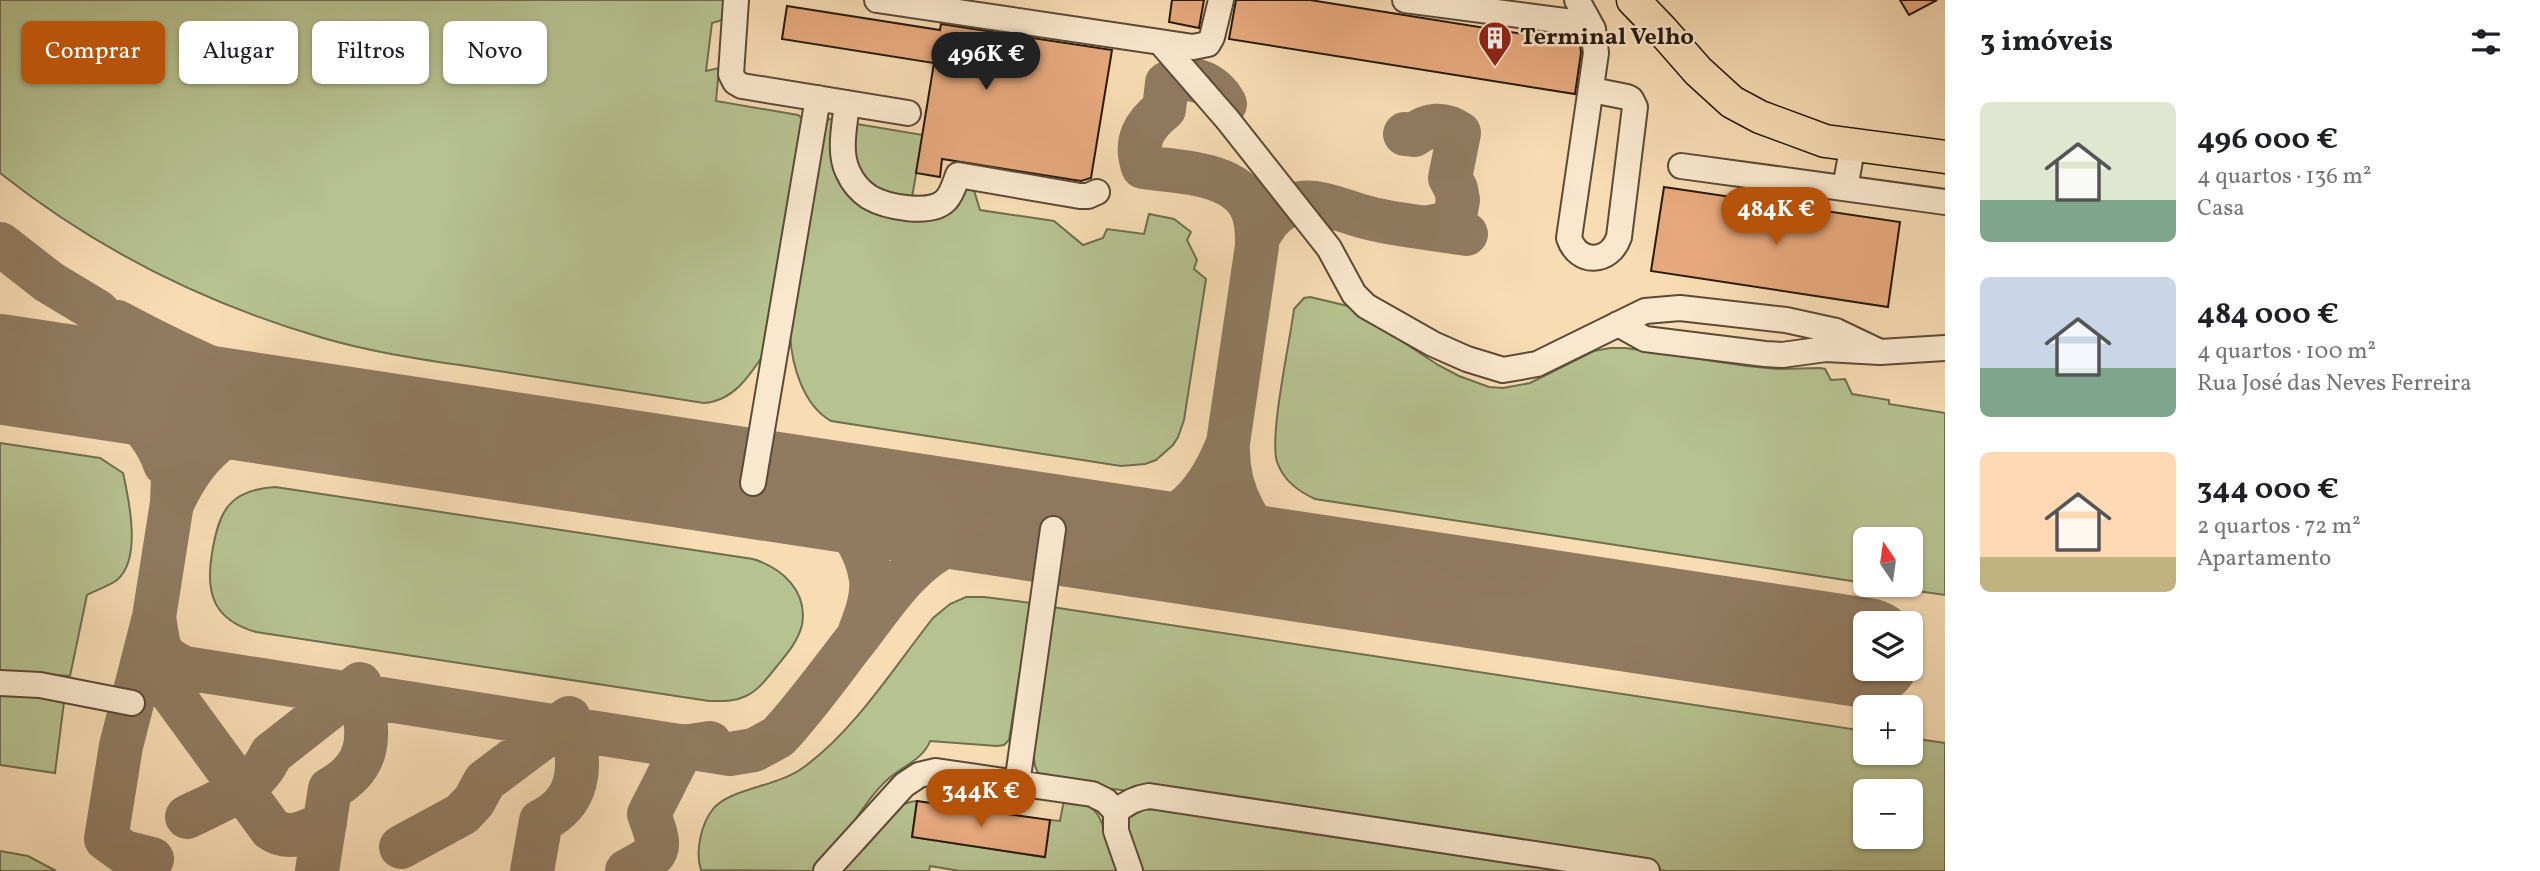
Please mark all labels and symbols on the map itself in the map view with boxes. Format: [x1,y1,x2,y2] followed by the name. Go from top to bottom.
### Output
[1476,19,1514,68] building icon: Terminal Velho
[1520,21,1694,55] place label: Terminal Velho
[929,32,1043,92] pin: 496K €
[1719,188,1833,247] pin: 484K €
[1853,527,1923,597] north arrow
[924,770,1038,829] pin: 344K €

